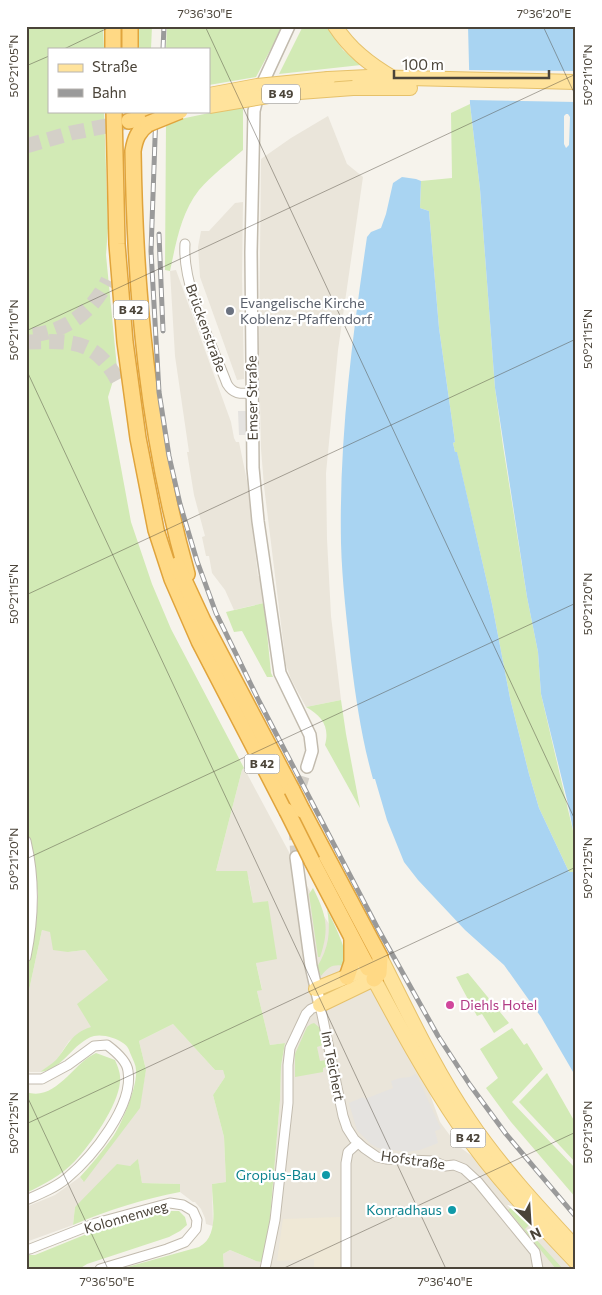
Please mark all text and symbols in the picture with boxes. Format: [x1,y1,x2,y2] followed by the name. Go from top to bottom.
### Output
[178,6,232,20] text: 7°36'30"E
[517,6,571,20] text: 7°36'20"E
[6,35,20,97] text: 50°21'05"N
[580,44,594,106] text: 50°21'10"N
[48,48,210,112] legend
[394,48,550,80] scale bar
[402,55,444,73] text: 100 m
[92,57,138,75] text: Straße
[92,83,127,101] text: Bahn
[262,85,300,104] road number: B 49
[183,281,230,374] street label: Brückenstraße
[240,294,373,327] place label: Evangelische Kirche Koblenz-Pfaffendorf
[6,299,20,361] text: 50°21'10"N
[114,300,148,320] road number: B 42
[224,305,236,317] marker: Evangelische Kirche Koblenz-Pfaffendorf
[580,309,594,369] text: 50°21'15"N
[242,355,261,441] street label: Emser Straße
[6,564,20,624] text: 50°21'15"N
[580,573,594,635] text: 50°21'20"N
[244,754,280,774] road number: B 42
[6,828,20,890] text: 50°21'20"N
[580,837,594,899] text: 50°21'25"N
[460,996,537,1013] place label: Diehls Hotel
[444,999,456,1011] marker: Diehls Hotel
[318,1029,349,1103] street label: Im Teichert
[6,1092,20,1154] text: 50°21'25"N
[580,1101,594,1163] text: 50°21'30"N
[450,1128,486,1148] road number: B 42
[380,1147,446,1172] street label: Hofstraße
[236,1166,316,1183] place label: Gropius-Bau
[320,1169,332,1181] marker: Gropius-Bau
[82,1196,170,1237] street label: Kolonnenweg
[504,1198,554,1248] north arrow
[366,1201,442,1218] place label: Konradhaus
[446,1204,458,1216] marker: Konradhaus
[527,1224,544,1244] text: N
[80,1274,134,1288] text: 7°36'50"E
[417,1274,473,1288] text: 7°36'40"E

